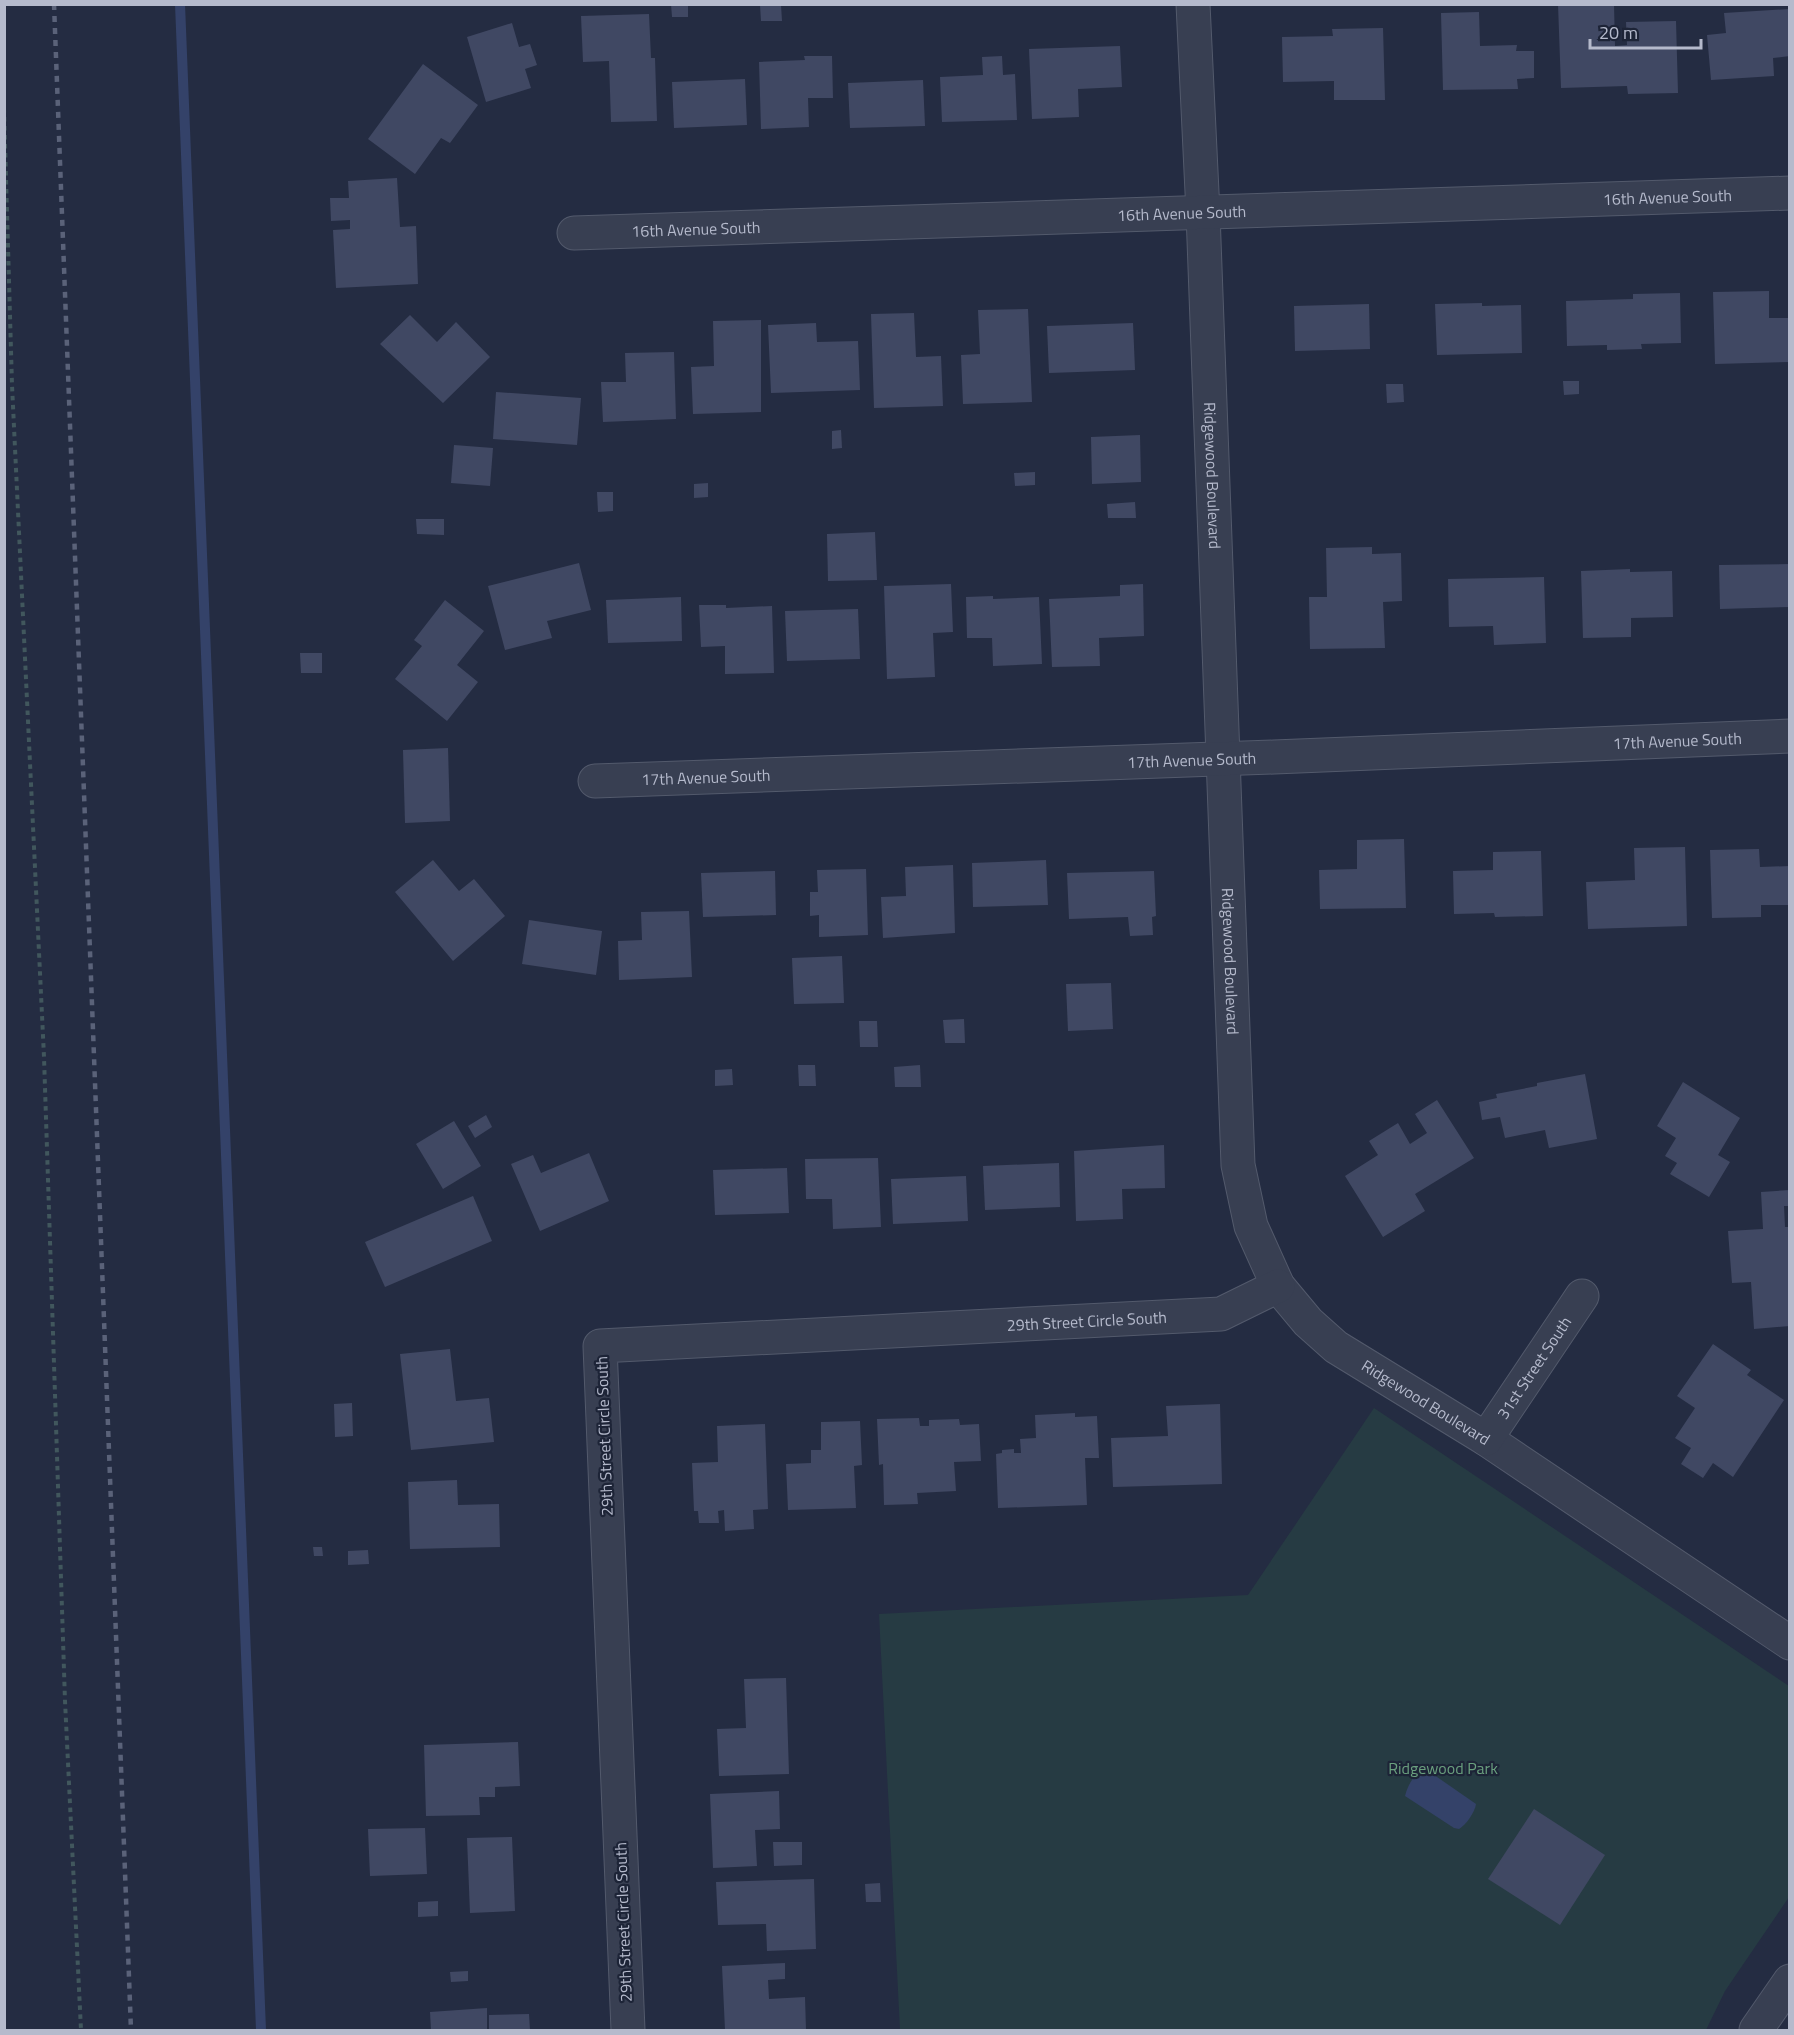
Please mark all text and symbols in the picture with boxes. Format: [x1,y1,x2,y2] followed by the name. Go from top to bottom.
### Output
[1590,12,1701,50] scale bar
[1599,19,1638,46] text: 20 m
[1602,183,1732,211] street label: 16th Avenue South
[1117,199,1247,227] street label: 16th Avenue South
[631,215,761,243] street label: 16th Avenue South
[1198,402,1227,549] street label: Ridgewood Boulevard
[1612,726,1742,755] street label: 17th Avenue South
[1127,746,1257,774] street label: 17th Avenue South
[641,763,771,791] street label: 17th Avenue South
[1216,887,1245,1035] street label: Ridgewood Boulevard
[1006,1305,1167,1337] street label: 29th Street Circle South
[1491,1311,1577,1424] street label: 31st Street South
[1357,1354,1495,1451] street label: Ridgewood Boulevard
[589,1356,619,1516] street label: 29th Street Circle South
[1388,1756,1498,1780] park label: Ridgewood Park
[608,1842,638,2002] street label: 29th Street Circle South

